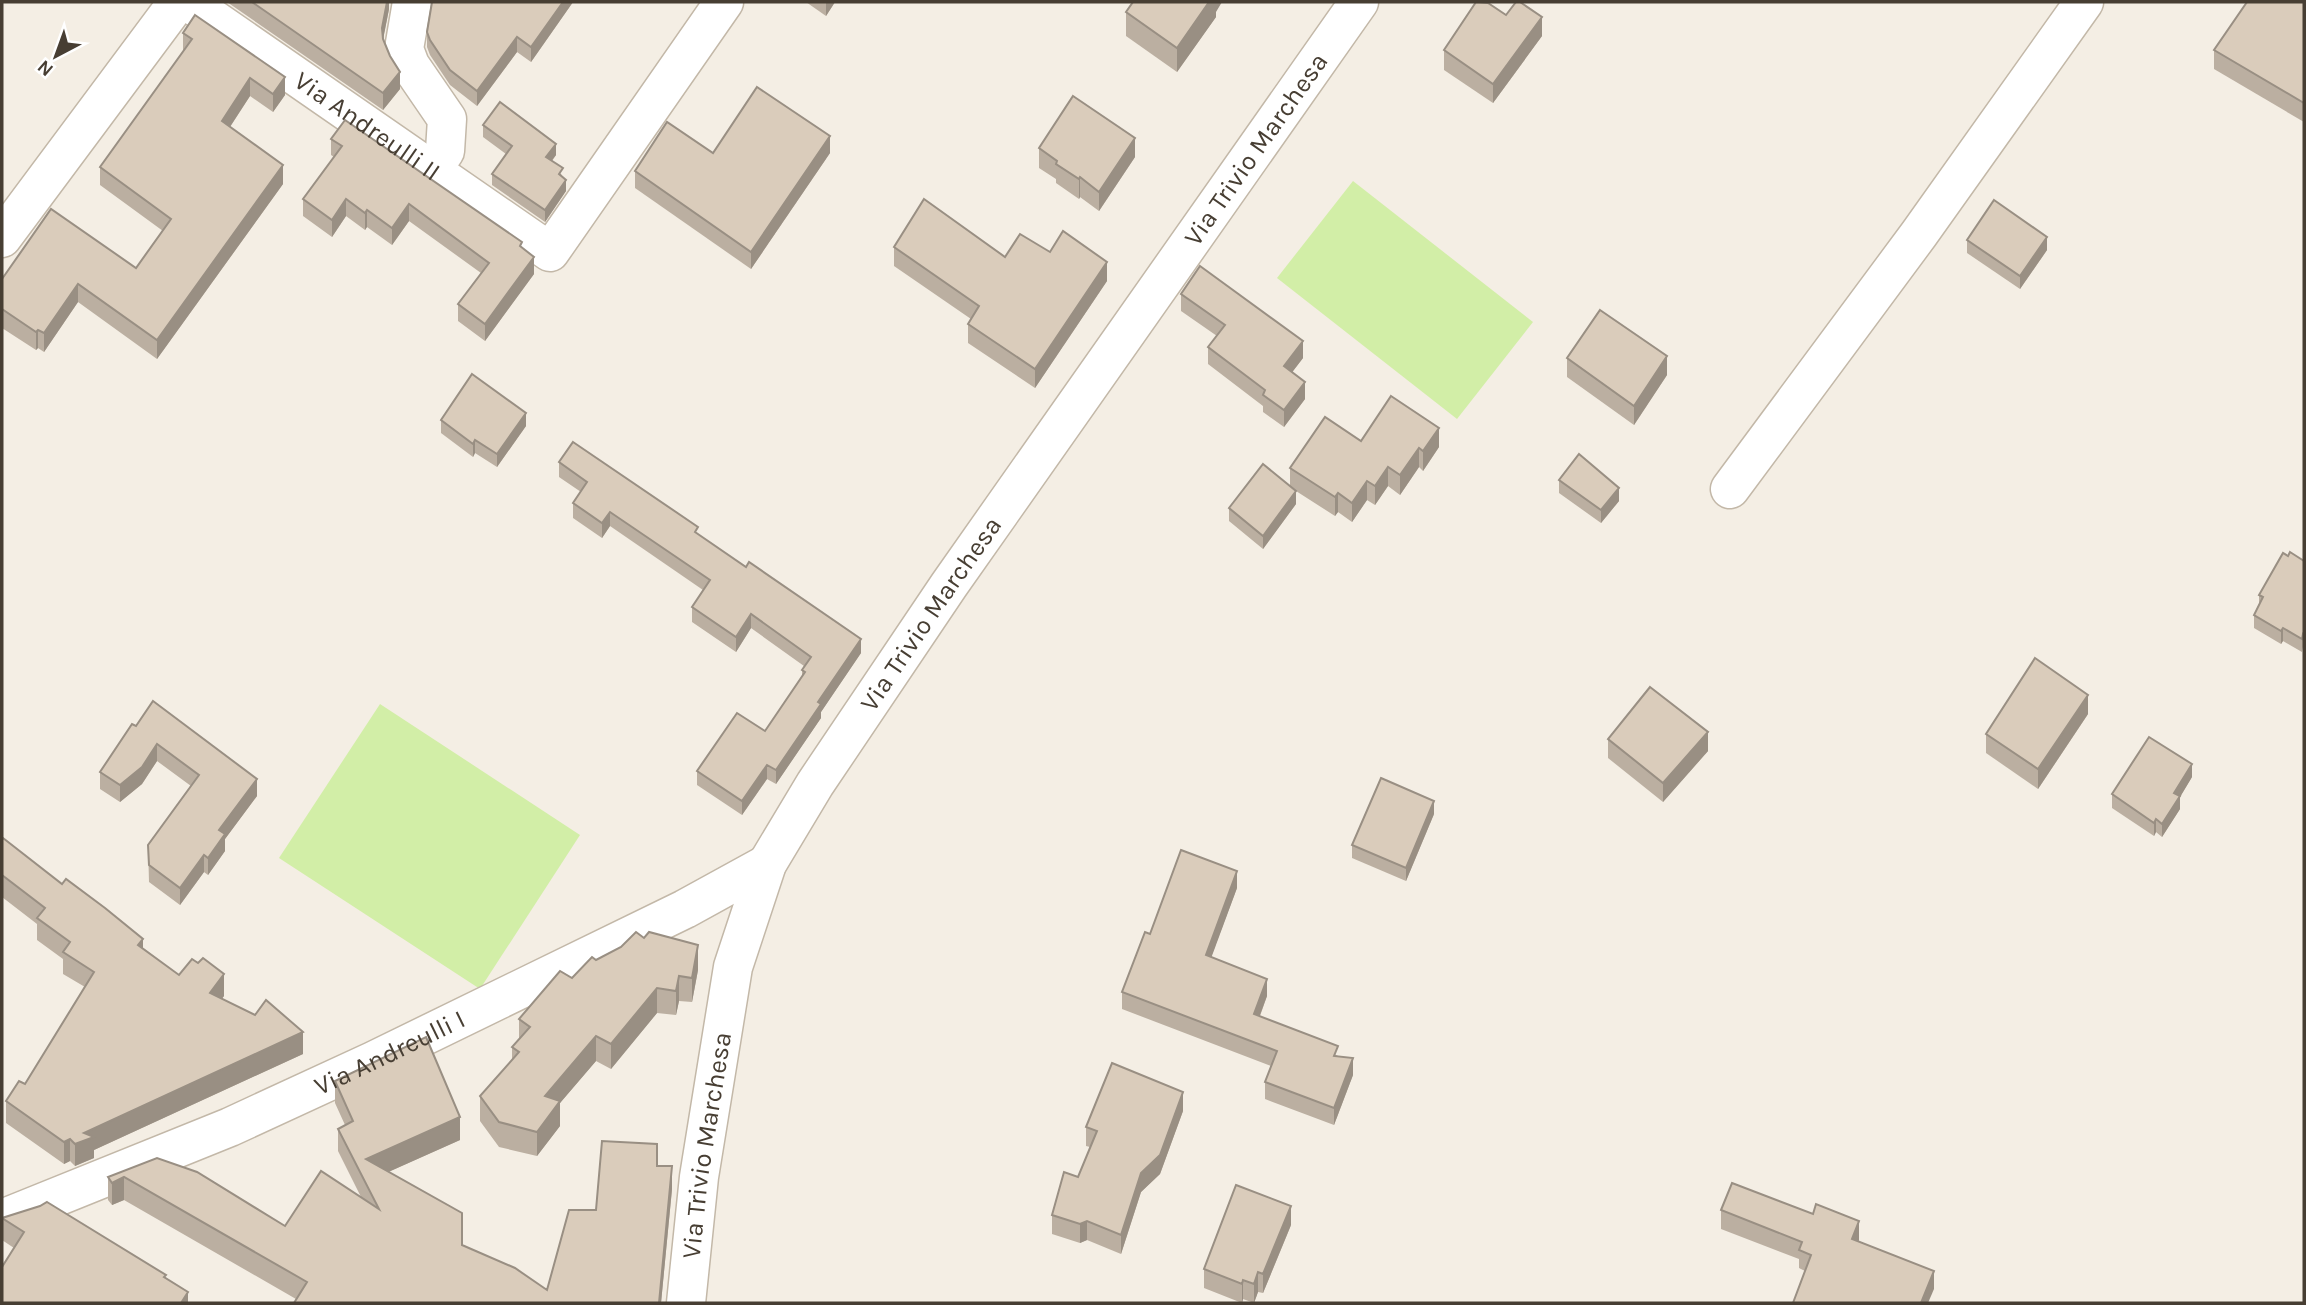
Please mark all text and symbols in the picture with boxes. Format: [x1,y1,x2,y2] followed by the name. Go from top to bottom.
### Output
[21,21,91,91] north arrow
[1178,47,1334,252] street label: Via Trivio Marchesa
[33,55,58,81] text: N
[288,65,446,187] street label: Via Andreulli II
[854,511,1008,717] street label: Via Trivio Marchesa
[310,1004,470,1102] street label: Via Andreulli I
[676,1030,738,1260] street label: Via Trivio Marchesa

